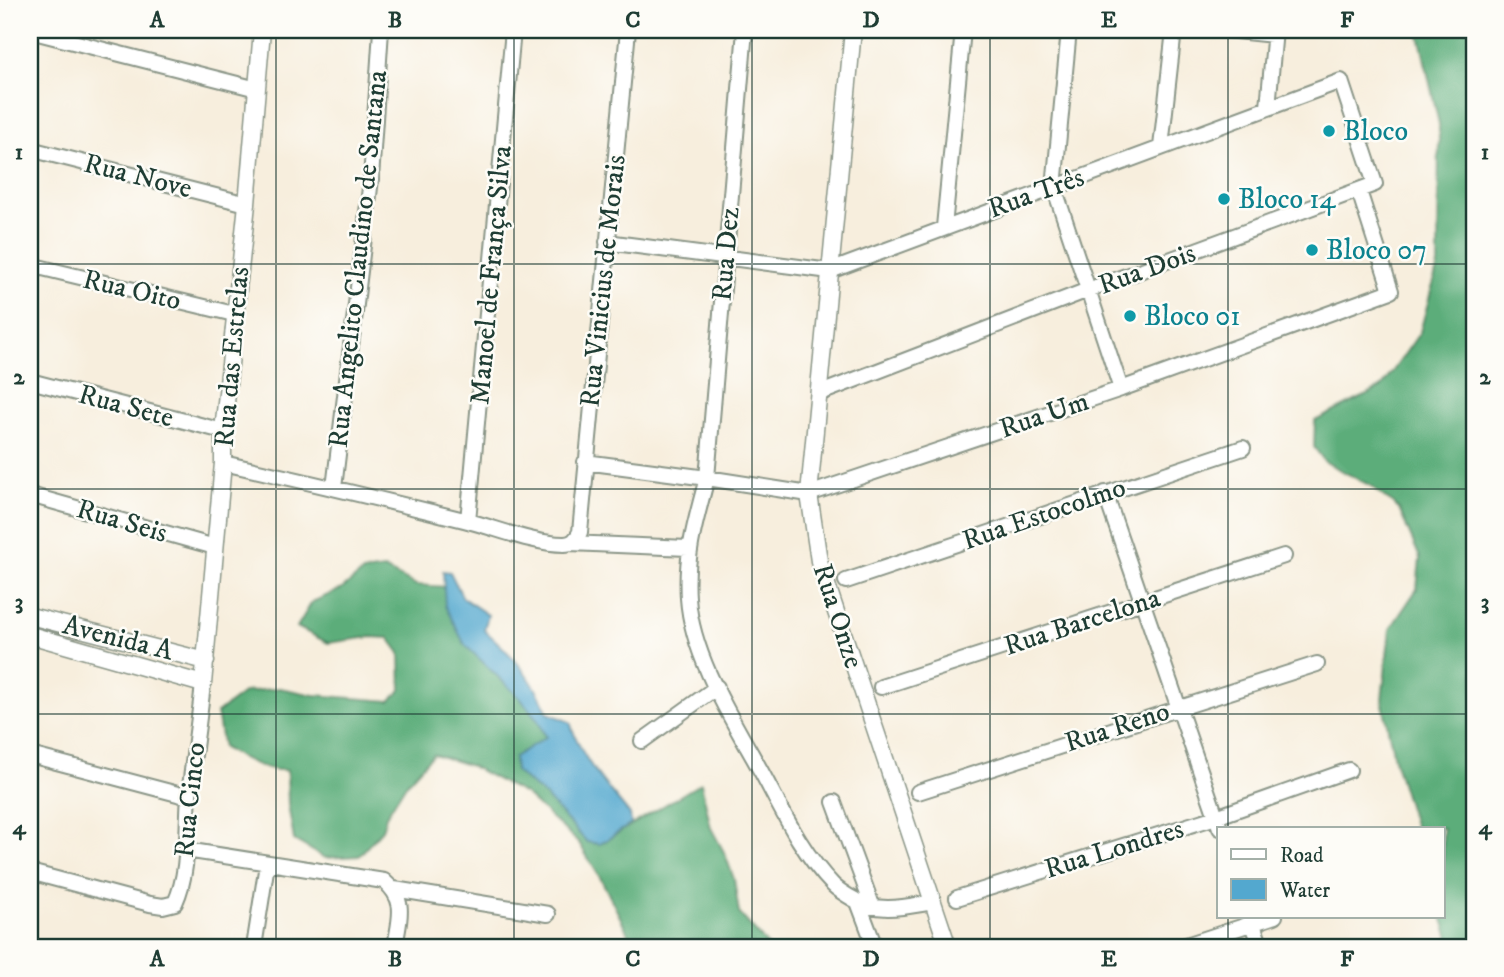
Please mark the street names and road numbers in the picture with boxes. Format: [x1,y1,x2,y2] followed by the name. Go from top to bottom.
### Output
[321,68,395,450] street label: Rua Angelito Claudino de Santana
[462,144,520,406] street label: Manoel de França Silva
[80,146,196,206] street label: Rua Nove
[572,153,634,409] street label: Rua Vinicius de Morais
[983,159,1089,227] street label: Rua Três
[704,205,748,303] street label: Rua Dez
[1094,235,1200,303] street label: Rua Dois
[80,262,184,318] street label: Rua Oito
[207,265,257,449] street label: Rua das Estrelas
[75,377,177,435] street label: Rua Sete
[995,383,1093,447] street label: Rua Um
[958,470,1130,558] street label: Rua Estocolmo
[73,491,171,551] street label: Rua Seis
[805,559,871,673] street label: Rua Onze
[1000,580,1165,664] street label: Rua Barcelona
[59,607,178,669] street label: Avenida A
[1060,694,1174,760] street label: Rua Reno
[167,741,213,859] street label: Rua Cinco
[1040,811,1188,887] street label: Rua Londres

